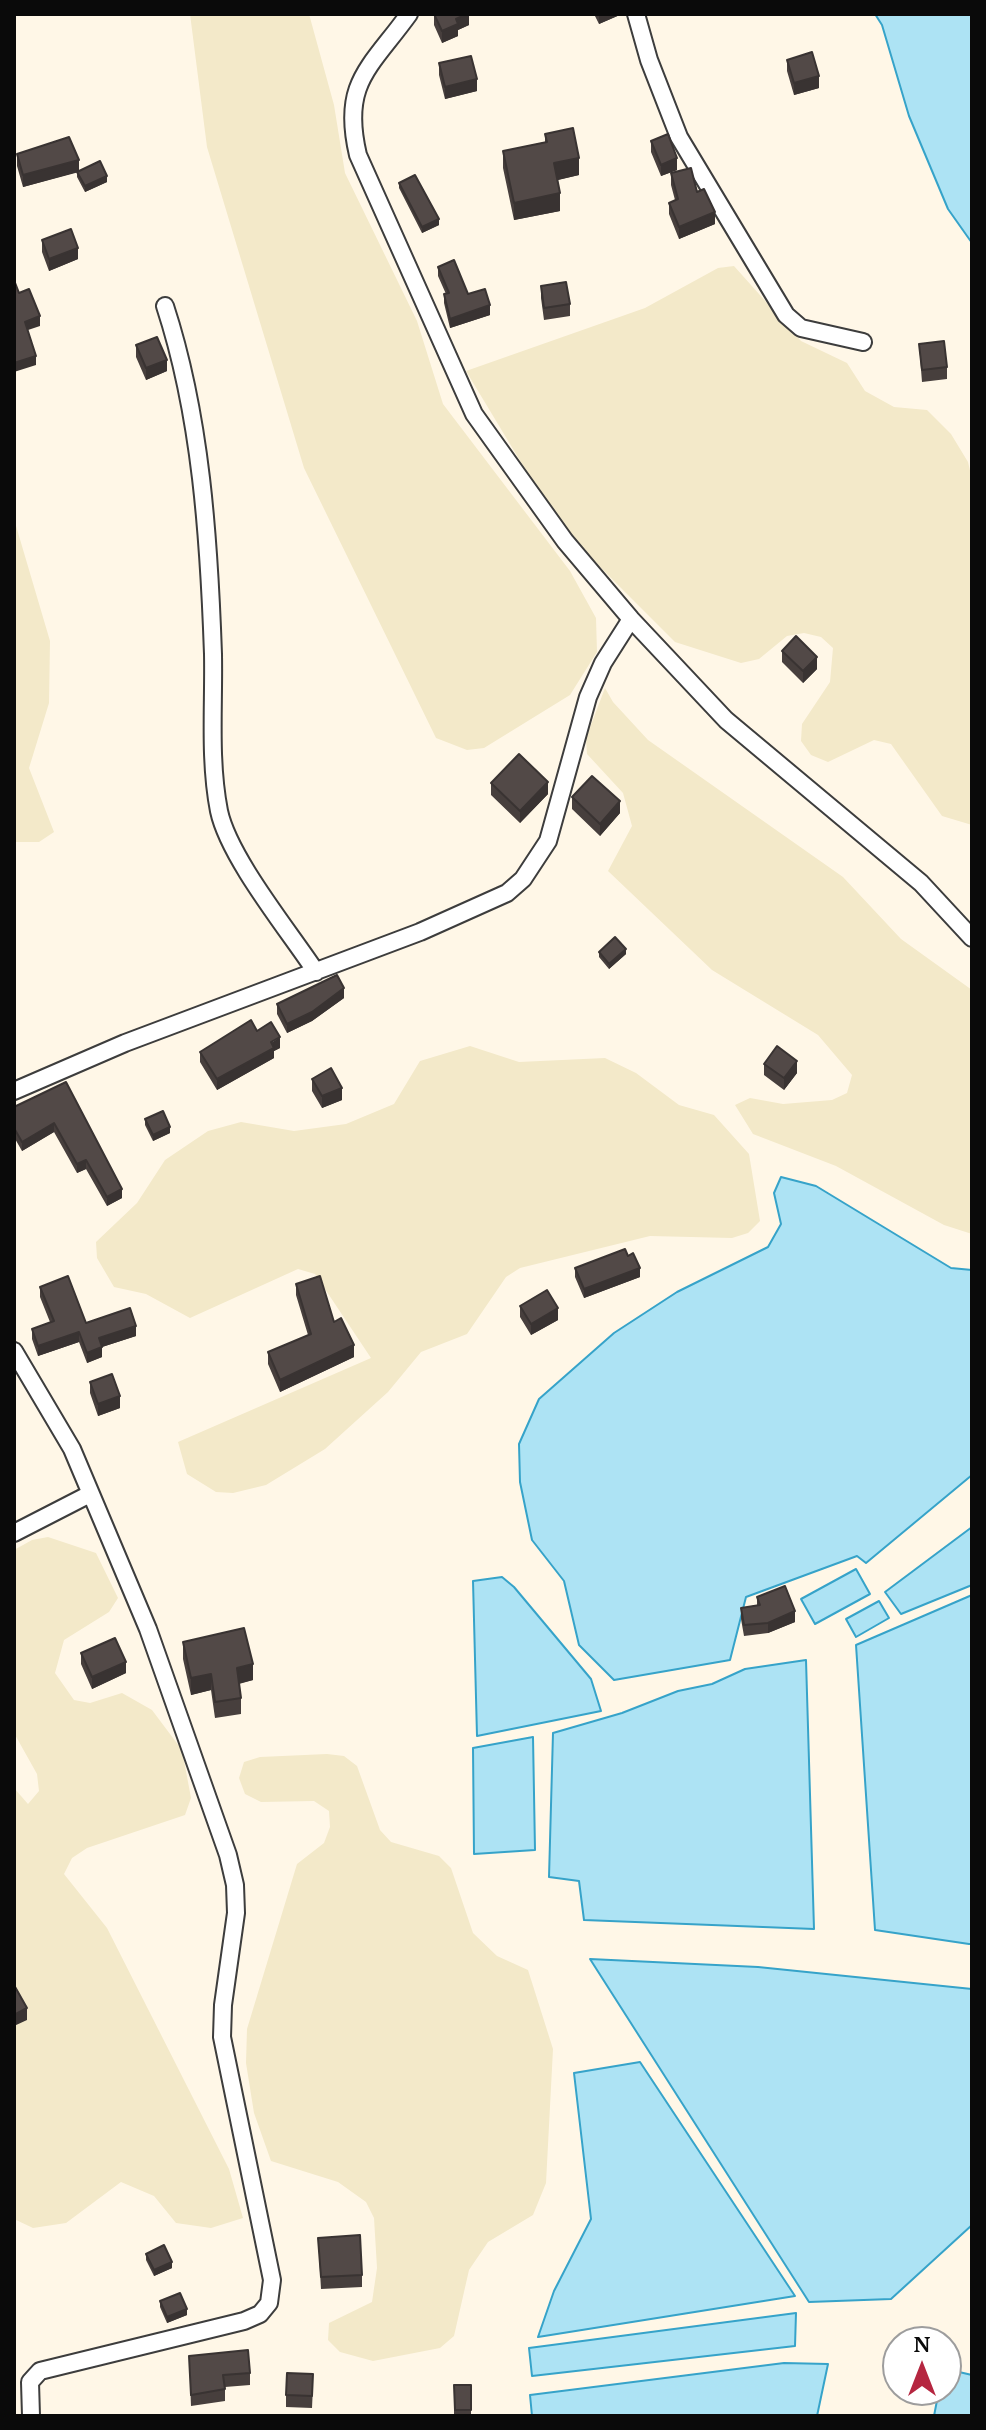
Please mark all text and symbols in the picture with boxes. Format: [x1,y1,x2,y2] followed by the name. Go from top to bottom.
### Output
[882,2326,962,2406] north arrow
[914,2329,930,2358] text: N

